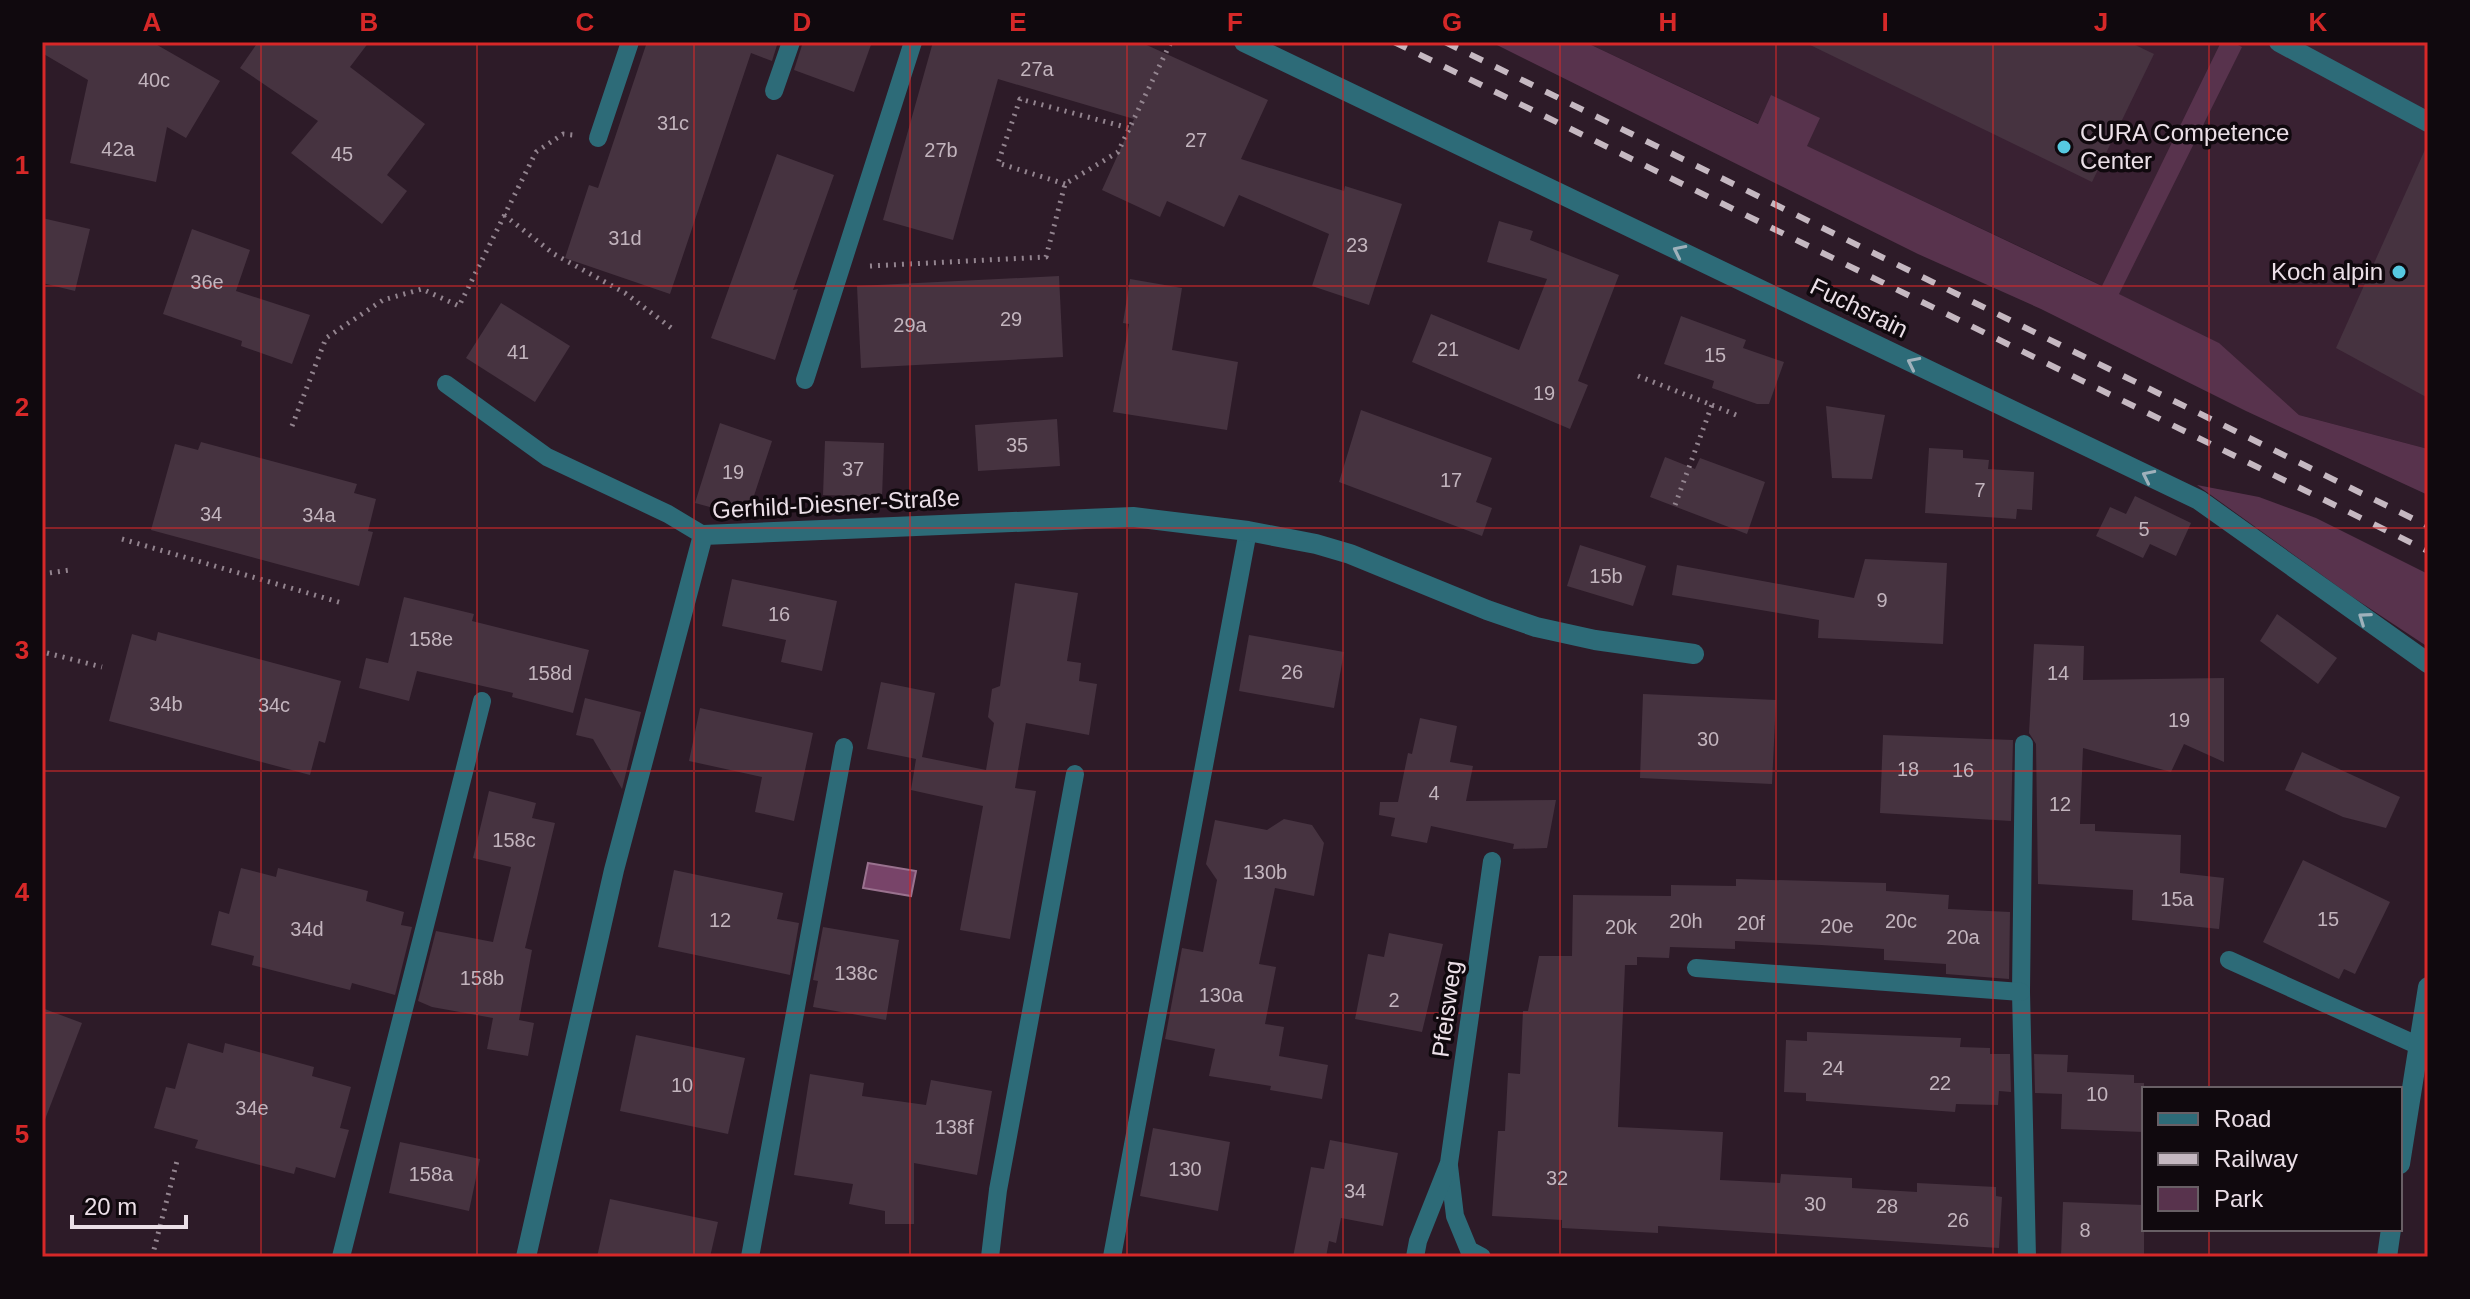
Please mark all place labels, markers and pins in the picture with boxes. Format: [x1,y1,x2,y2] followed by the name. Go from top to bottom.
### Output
[2080,119,2289,174] place label: CURA Competence Center
[2055,138,2073,156] marker: CURA Competence Center
[2271,258,2383,285] place label: Koch alpin
[2390,263,2408,281] marker: Koch alpin

